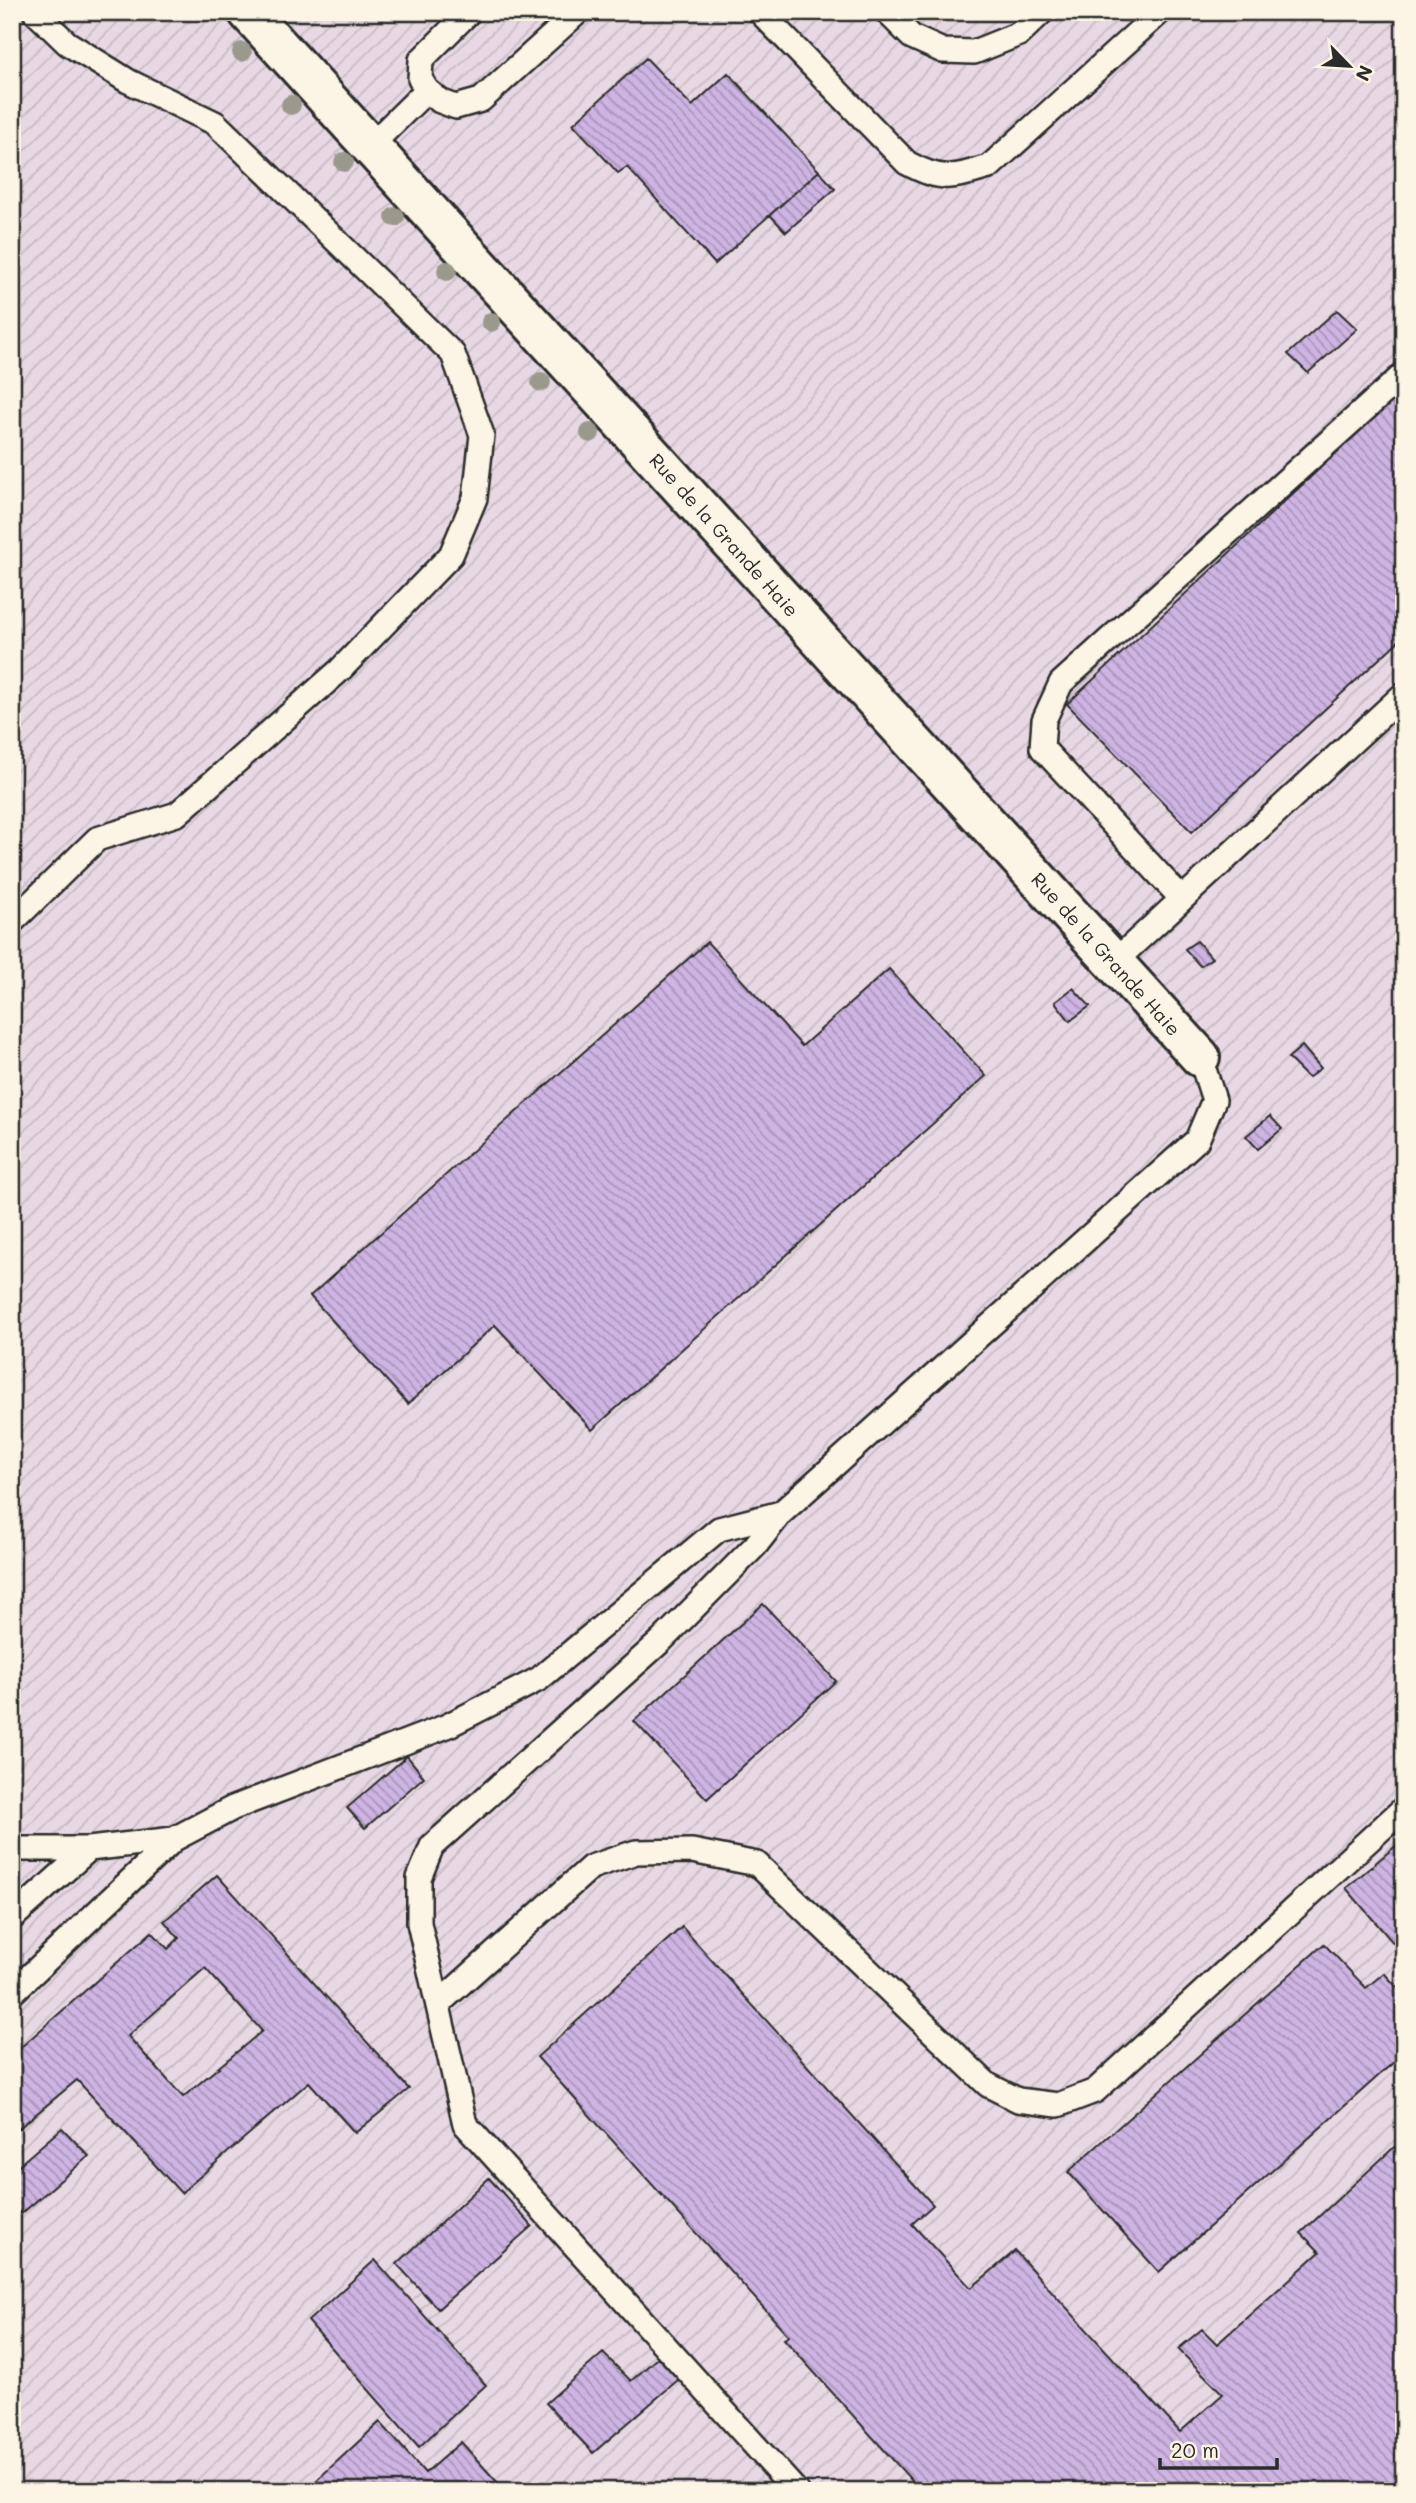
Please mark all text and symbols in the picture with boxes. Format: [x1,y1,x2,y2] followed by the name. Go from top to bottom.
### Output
[1314,32,1384,102] north arrow
[1350,62,1379,85] text: N
[644,448,805,622] street label: Rue de la Grande Haie
[1026,867,1187,1041] street label: Rue de la Grande Haie
[1160,2426,1278,2470] scale bar
[1171,2436,1219,2463] text: 20 m

